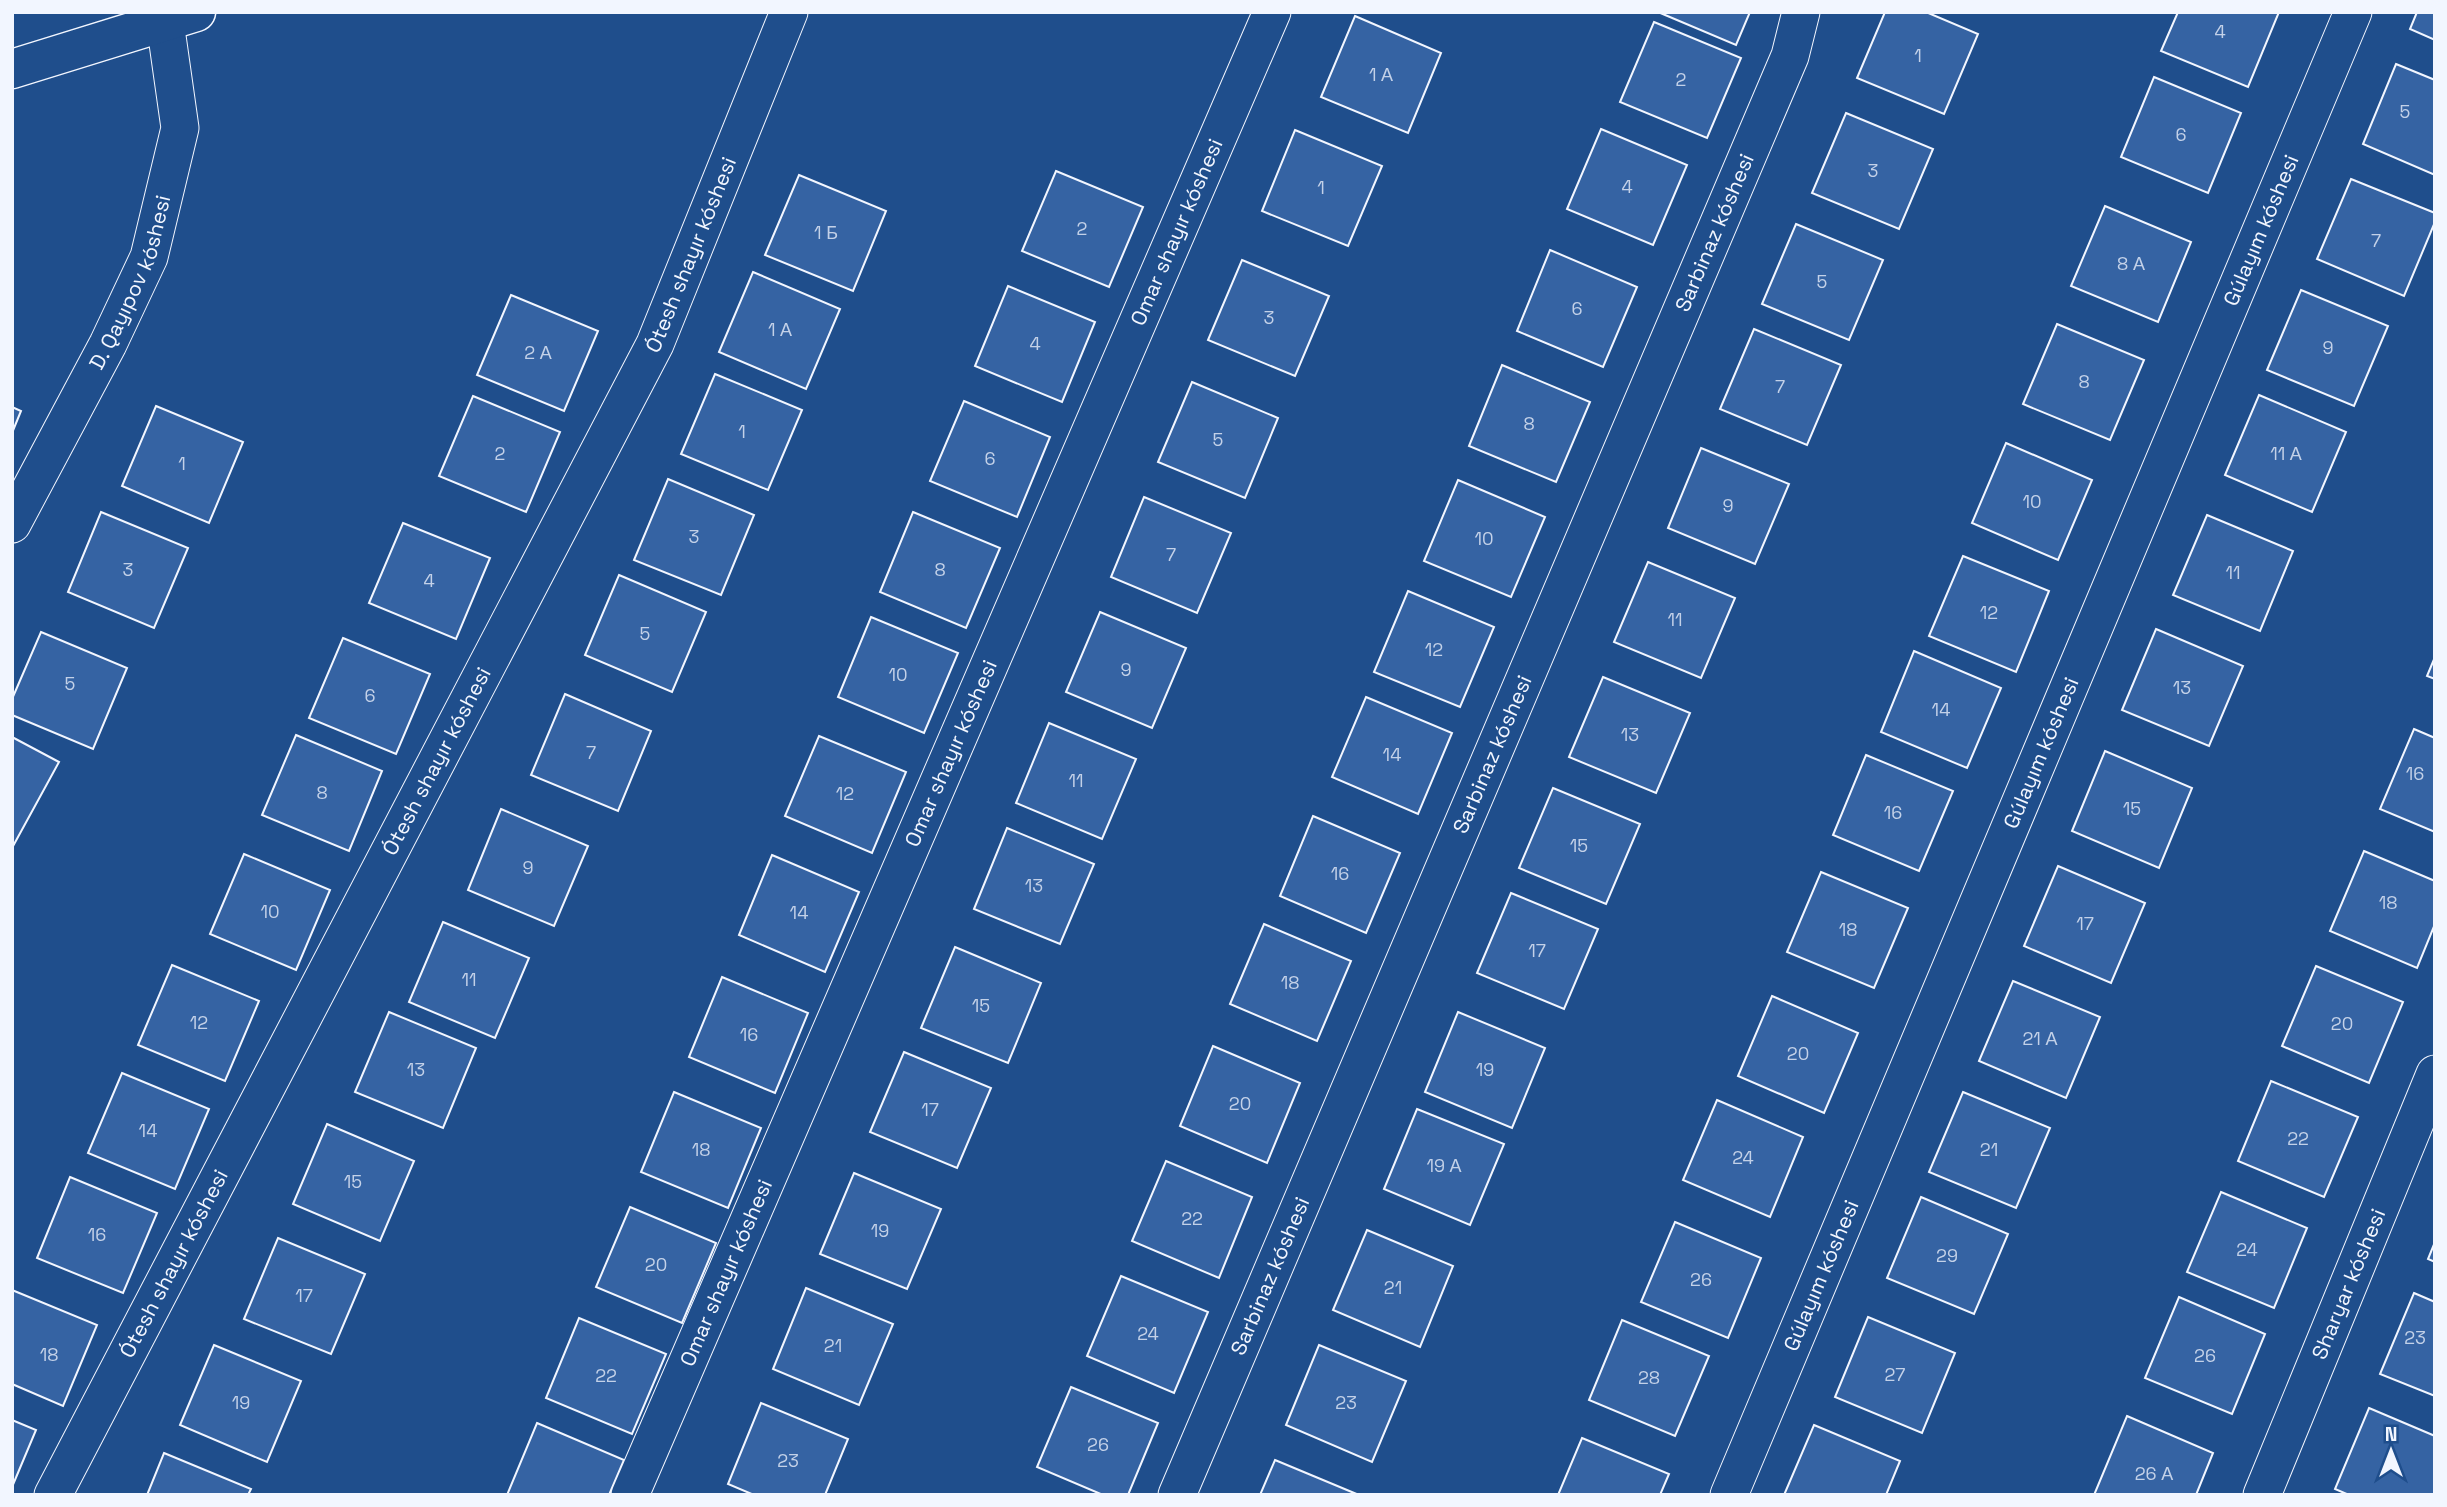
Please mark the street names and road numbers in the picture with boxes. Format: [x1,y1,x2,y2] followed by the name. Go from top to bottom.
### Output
[1124,134,1229,330] street label: Omar shayır kóshesi
[1669,149,1760,316] street label: Sarbinaz kóshesi
[2217,151,2304,310] street label: Gúlayım kóshesi
[639,153,742,357] street label: Ótesh shayır kóshesi
[83,192,176,374] street label: D. Qayıpov kóshesi
[898,656,1003,851] street label: Omar shayır kóshesi
[376,662,497,860] street label: Ótesh shayır kóshesi
[1446,671,1538,837] street label: Sarbinaz kóshesi
[1997,673,2085,833] street label: Gúlayım kóshesi
[113,1165,234,1362] street label: Ótesh shayır kóshesi
[673,1175,778,1370] street label: Omar shayır kóshesi
[1224,1193,1315,1359] street label: Sarbinaz kóshesi
[1777,1196,1865,1355] street label: Gúlayım kóshesi
[2305,1205,2391,1363] street label: Sharyar kóshesi

